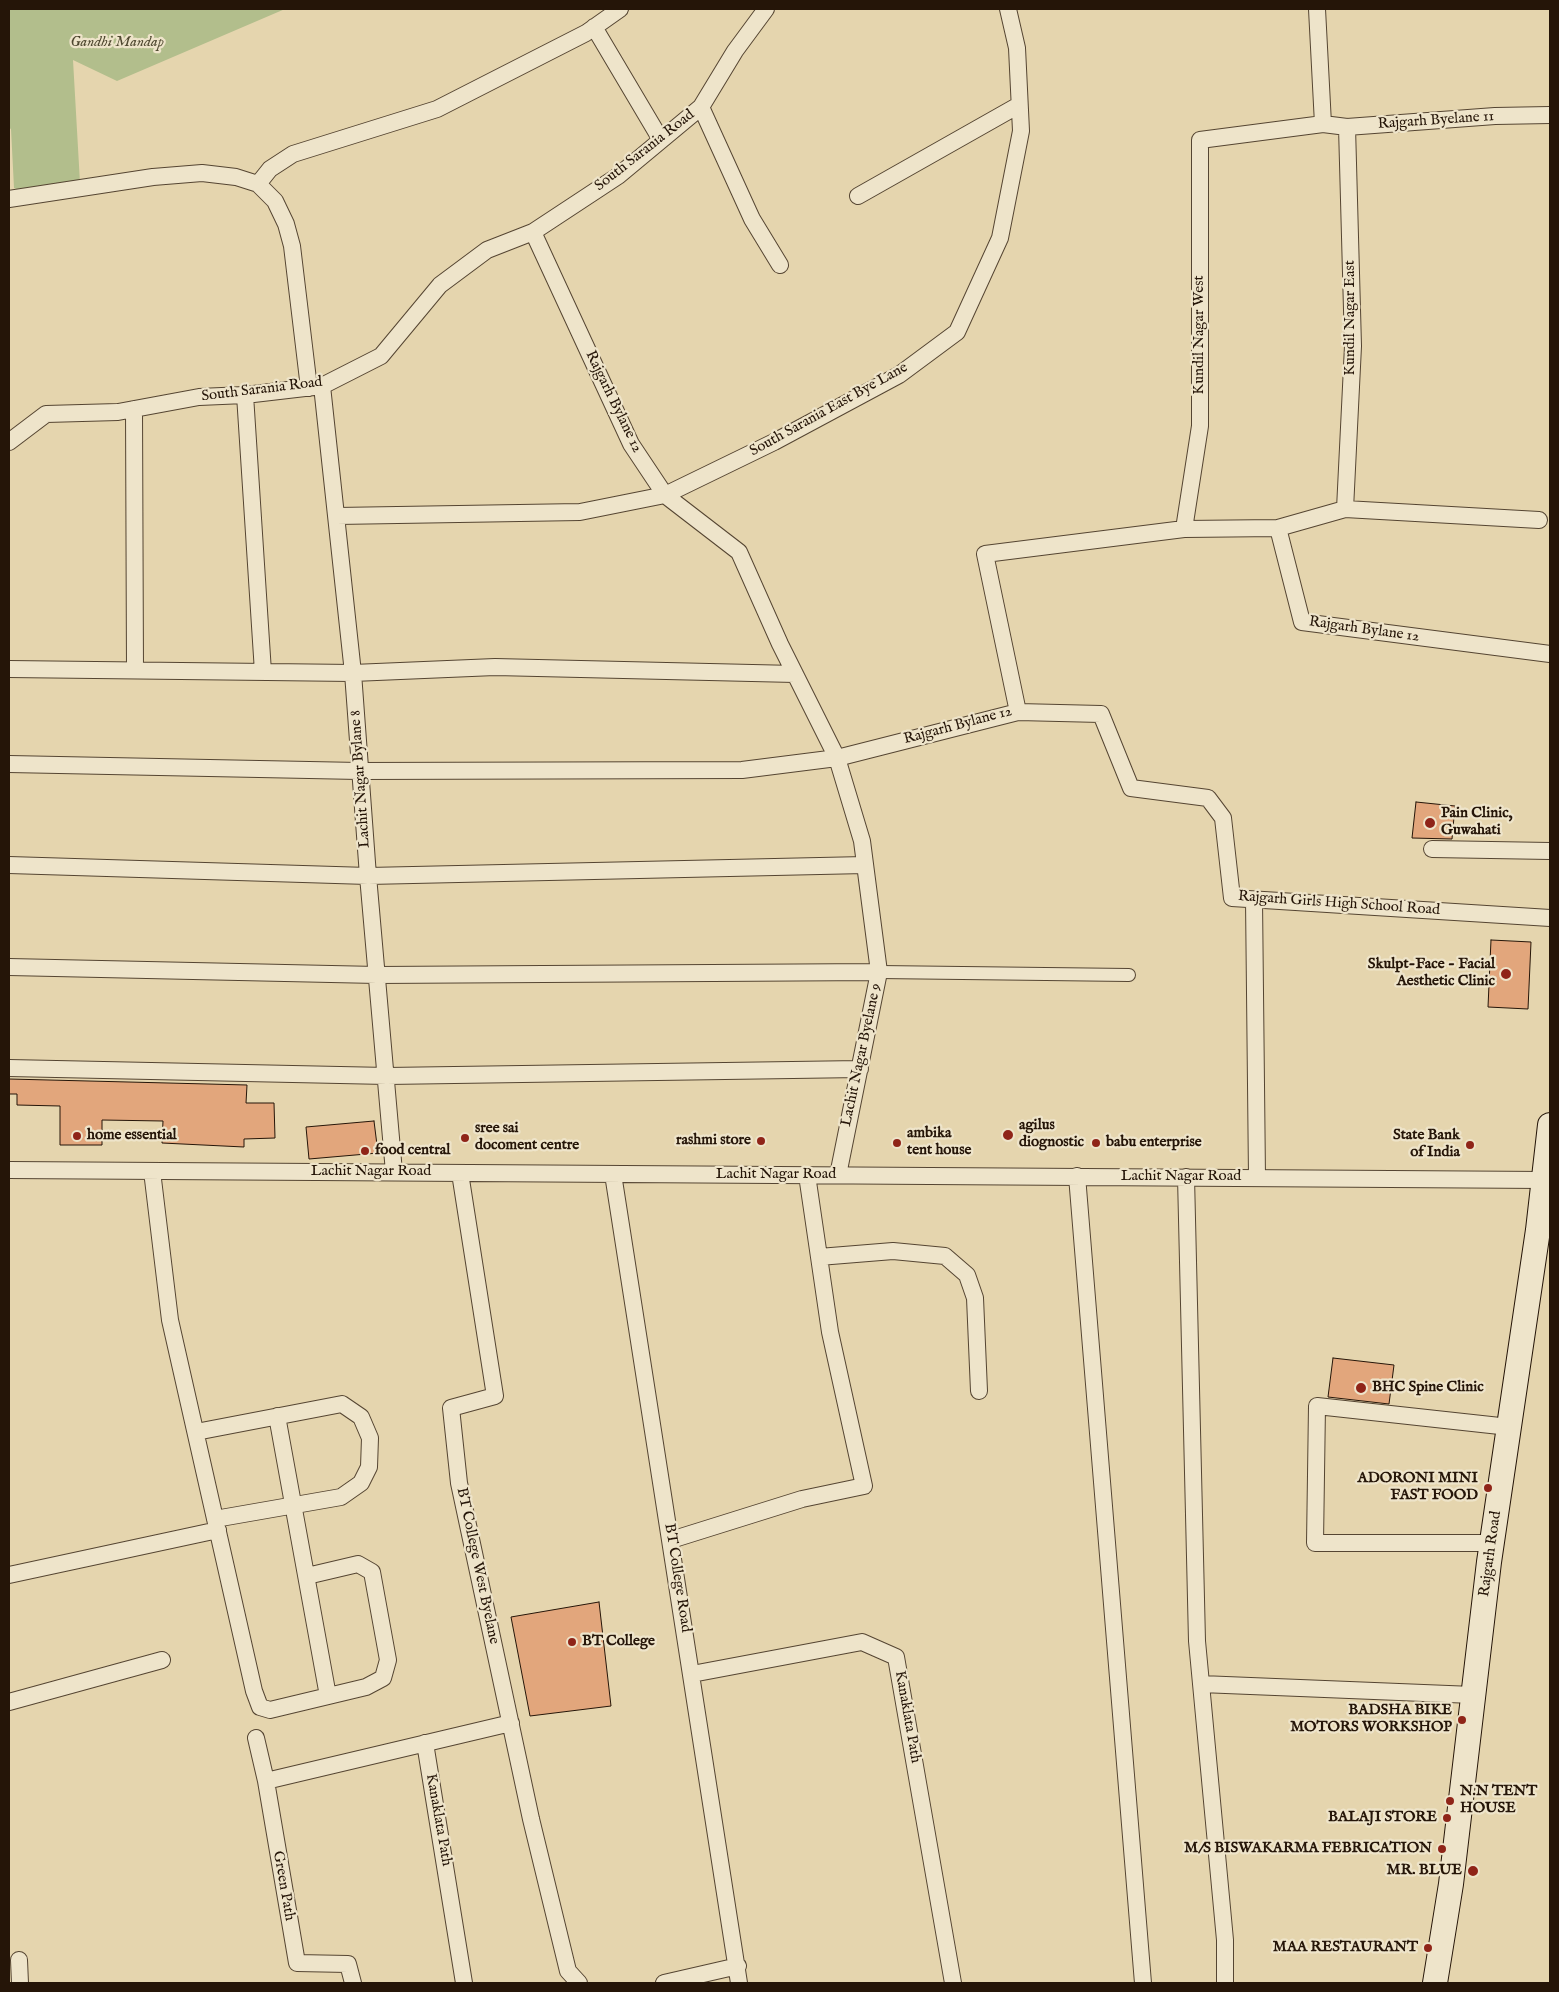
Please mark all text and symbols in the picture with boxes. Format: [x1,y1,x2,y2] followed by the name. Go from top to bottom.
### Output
[70,34,164,52] park label: Gandhi Mandap
[591,106,699,196] street label: South Sarania Road
[1377,108,1495,134] street label: Rajgarh Byelane 11
[1342,260,1360,376] street label: Kundil Nagar East
[1191,275,1209,395] street label: Kundil Nagar West
[581,348,645,456] street label: Rajgarh Bylane 12
[747,359,911,461] street label: South Sarania East Bye Lane
[200,374,324,406] street label: South Sarania Road
[1308,613,1420,647] street label: Rajgarh Bylane 12
[902,703,1014,749] street label: Rajgarh Bylane 12
[347,709,375,849] street label: Lachit Nagar Bylane 8
[1441,805,1513,840] place label: Pain Clinic, Guwahati
[1423,816,1437,830] marker: Pain Clinic, Guwahati
[1237,888,1441,920] street label: Rajgarh Girls High School Road
[1368,956,1495,991] place label: Skulpt-Face - Facial Aesthetic Clinic
[1499,967,1513,981] marker: Skulpt-Face - Facial Aesthetic Clinic
[838,982,886,1128] street label: Lachit Nagar Byelane 9
[1019,1117,1084,1152] place label: agilus diognostic
[475,1120,579,1155] place label: sree sai docoment centre
[907,1125,971,1160] place label: ambika tent house
[87,1127,177,1145] place label: home essential
[1393,1127,1460,1162] place label: State Bank of India
[1001,1128,1015,1142] marker: agilus diognostic
[71,1130,83,1142] marker: home essential
[459,1132,471,1144] marker: sree sai docoment centre
[676,1132,751,1150] place label: rashmi store
[1106,1134,1202,1152] place label: babu enterprise
[755,1135,767,1147] marker: rashmi store
[891,1137,903,1149] marker: ambika tent house
[1090,1137,1102,1149] marker: babu enterprise
[1464,1139,1476,1151] marker: State Bank of India
[375,1142,450,1160] place label: food central
[359,1145,371,1157] marker: food central
[311,1163,431,1181] street label: Lachit Nagar Road
[716,1166,836,1184] street label: Lachit Nagar Road
[1121,1168,1241,1186] street label: Lachit Nagar Road
[1372,1379,1484,1397] place label: BHC Spine Clinic
[1354,1381,1368,1395] marker: BHC Spine Clinic
[1358,1470,1478,1505] place label: ADORONI MINI FAST FOOD
[1482,1482,1494,1494] marker: ADORONI MINI FAST FOOD
[452,1486,502,1646] street label: BT College West Byelane
[1476,1510,1506,1598] street label: Rajgarh Road
[659,1522,695,1634] street label: BT College Road
[582,1633,655,1651] place label: BT College
[566,1636,578,1648] marker: BT College
[890,1669,924,1765] street label: Kanaklata Path
[1290,1702,1452,1737] place label: BADSHA BIKE MOTORS WORKSHOP
[1456,1714,1468,1726] marker: BADSHA BIKE MOTORS WORKSHOP
[421,1772,455,1868] street label: Kanaklata Path
[1460,1783,1537,1818] place label: N.N TENT HOUSE
[1444,1795,1456,1807] marker: N.N TENT HOUSE
[1328,1809,1437,1827] place label: BALAJI STORE
[1441,1812,1453,1824] marker: BALAJI STORE
[1184,1840,1432,1858] place label: M/S BISWAKARMA FEBRICATION
[1436,1843,1448,1855] marker: M/S BISWAKARMA FEBRICATION
[268,1850,298,1922] street label: Green Path
[1387,1862,1462,1880] place label: MR. BLUE
[1466,1864,1480,1878] marker: MR. BLUE
[1273,1939,1418,1957] place label: MAA RESTAURANT
[1422,1942,1434,1954] marker: MAA RESTAURANT

